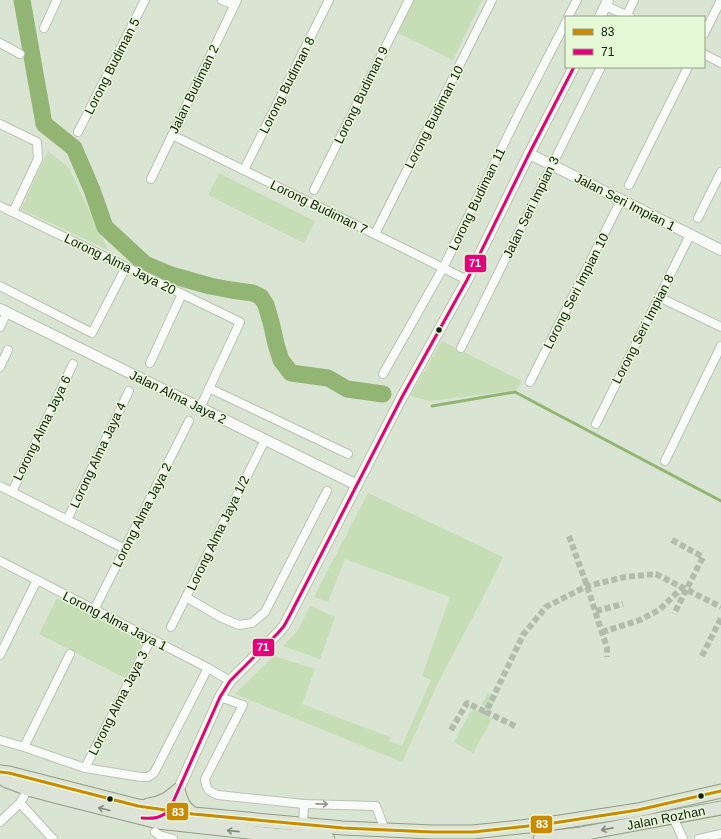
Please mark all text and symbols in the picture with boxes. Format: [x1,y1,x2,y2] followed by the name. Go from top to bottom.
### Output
[81,15,143,117] street label: Lorong Budiman 5
[565,16,705,68] legend
[601,25,615,39] text: 83
[256,34,318,136] street label: Lorong Budiman 8
[166,42,222,136] street label: Jalan Budiman 2
[331,44,391,146] street label: Lorong Budiman 9
[601,45,615,59] text: 71
[402,63,466,171] street label: Lorong Budiman 10
[446,145,508,253] street label: Lorong Budiman 11
[500,154,562,260] street label: Jalan Seri Impian 3
[572,170,678,234] street label: Jalan Seri Impian 1
[268,177,370,237] street label: Lorong Budiman 7
[62,230,178,298] street label: Lorong Alma Jaya 20
[540,231,612,351] street label: Lorong Seri Impian 10
[464,254,487,273] line badge: 71
[469,257,481,269] text: 71
[609,272,677,386] street label: Lorong Seri Impian 8
[434,325,444,335] unlabelled marker
[127,367,229,427] street label: Jalan Alma Jaya 2
[10,373,74,483] street label: Lorong Alma Jaya 6
[67,400,129,510] street label: Lorong Alma Jaya 4
[109,460,175,570] street label: Lorong Alma Jaya 2
[184,473,252,593] street label: Lorong Alma Jaya 1/2
[60,588,170,654] street label: Lorong Alma Jaya 1
[252,638,275,657] line badge: 71
[257,641,269,653] text: 71
[85,648,151,758] street label: Lorong Alma Jaya 3
[696,791,706,801] unlabelled marker
[105,794,115,804] unlabelled marker
[315,800,328,808] one-way arrow
[166,802,189,821] line badge: 83
[626,803,706,833] street label: Jalan Rozhan
[98,805,111,812] one-way arrow
[172,806,184,818] text: 83
[530,815,553,834] line badge: 83
[536,818,548,830] text: 83
[601,826,614,834] one-way arrow
[227,827,240,834] one-way arrow

